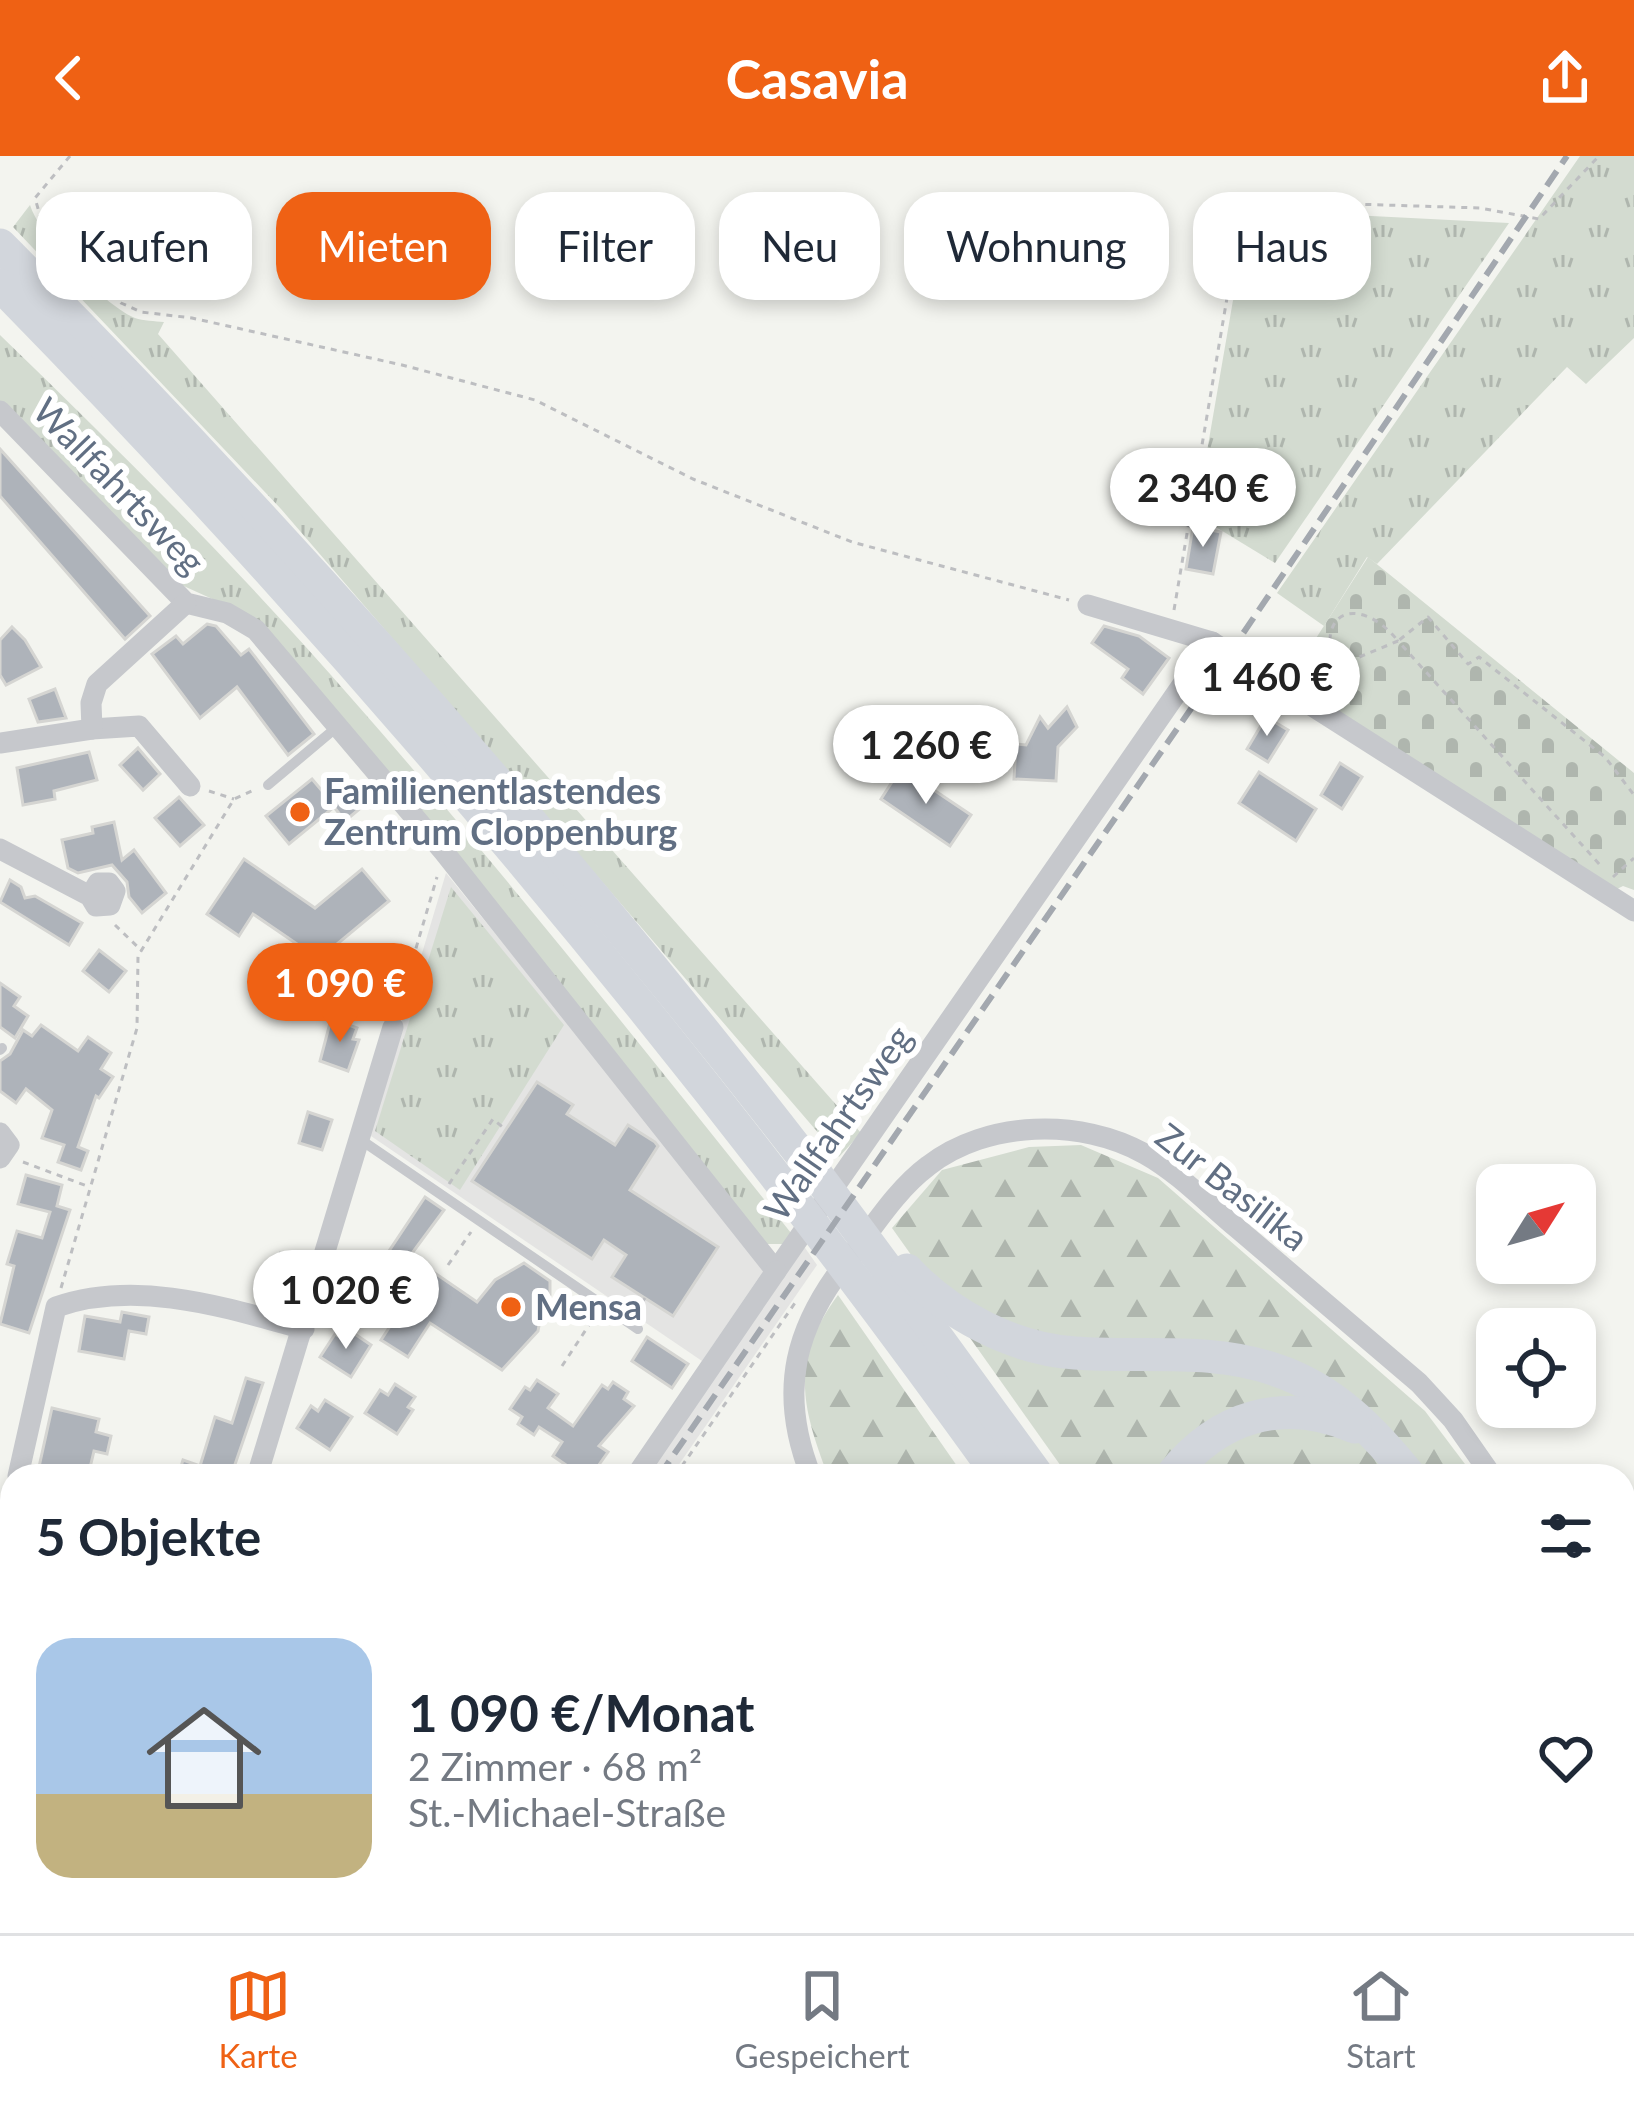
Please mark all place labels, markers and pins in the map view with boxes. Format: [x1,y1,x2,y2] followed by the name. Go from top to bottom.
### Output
[1092,448,1314,550] pin: 2 340 €
[1156,637,1378,739] pin: 1 460 €
[815,705,1037,807] pin: 1 260 €
[324,768,677,853] place label: Familienentlastendes Zentrum Cloppenburg
[287,799,313,825] marker: Familienentlastendes Zentrum Cloppenburg
[229,943,451,1045] pin: 1 090 €
[235,1250,457,1352] pin: 1 020 €
[535,1284,642,1328] place label: Mensa
[498,1294,524,1320] marker: Mensa

